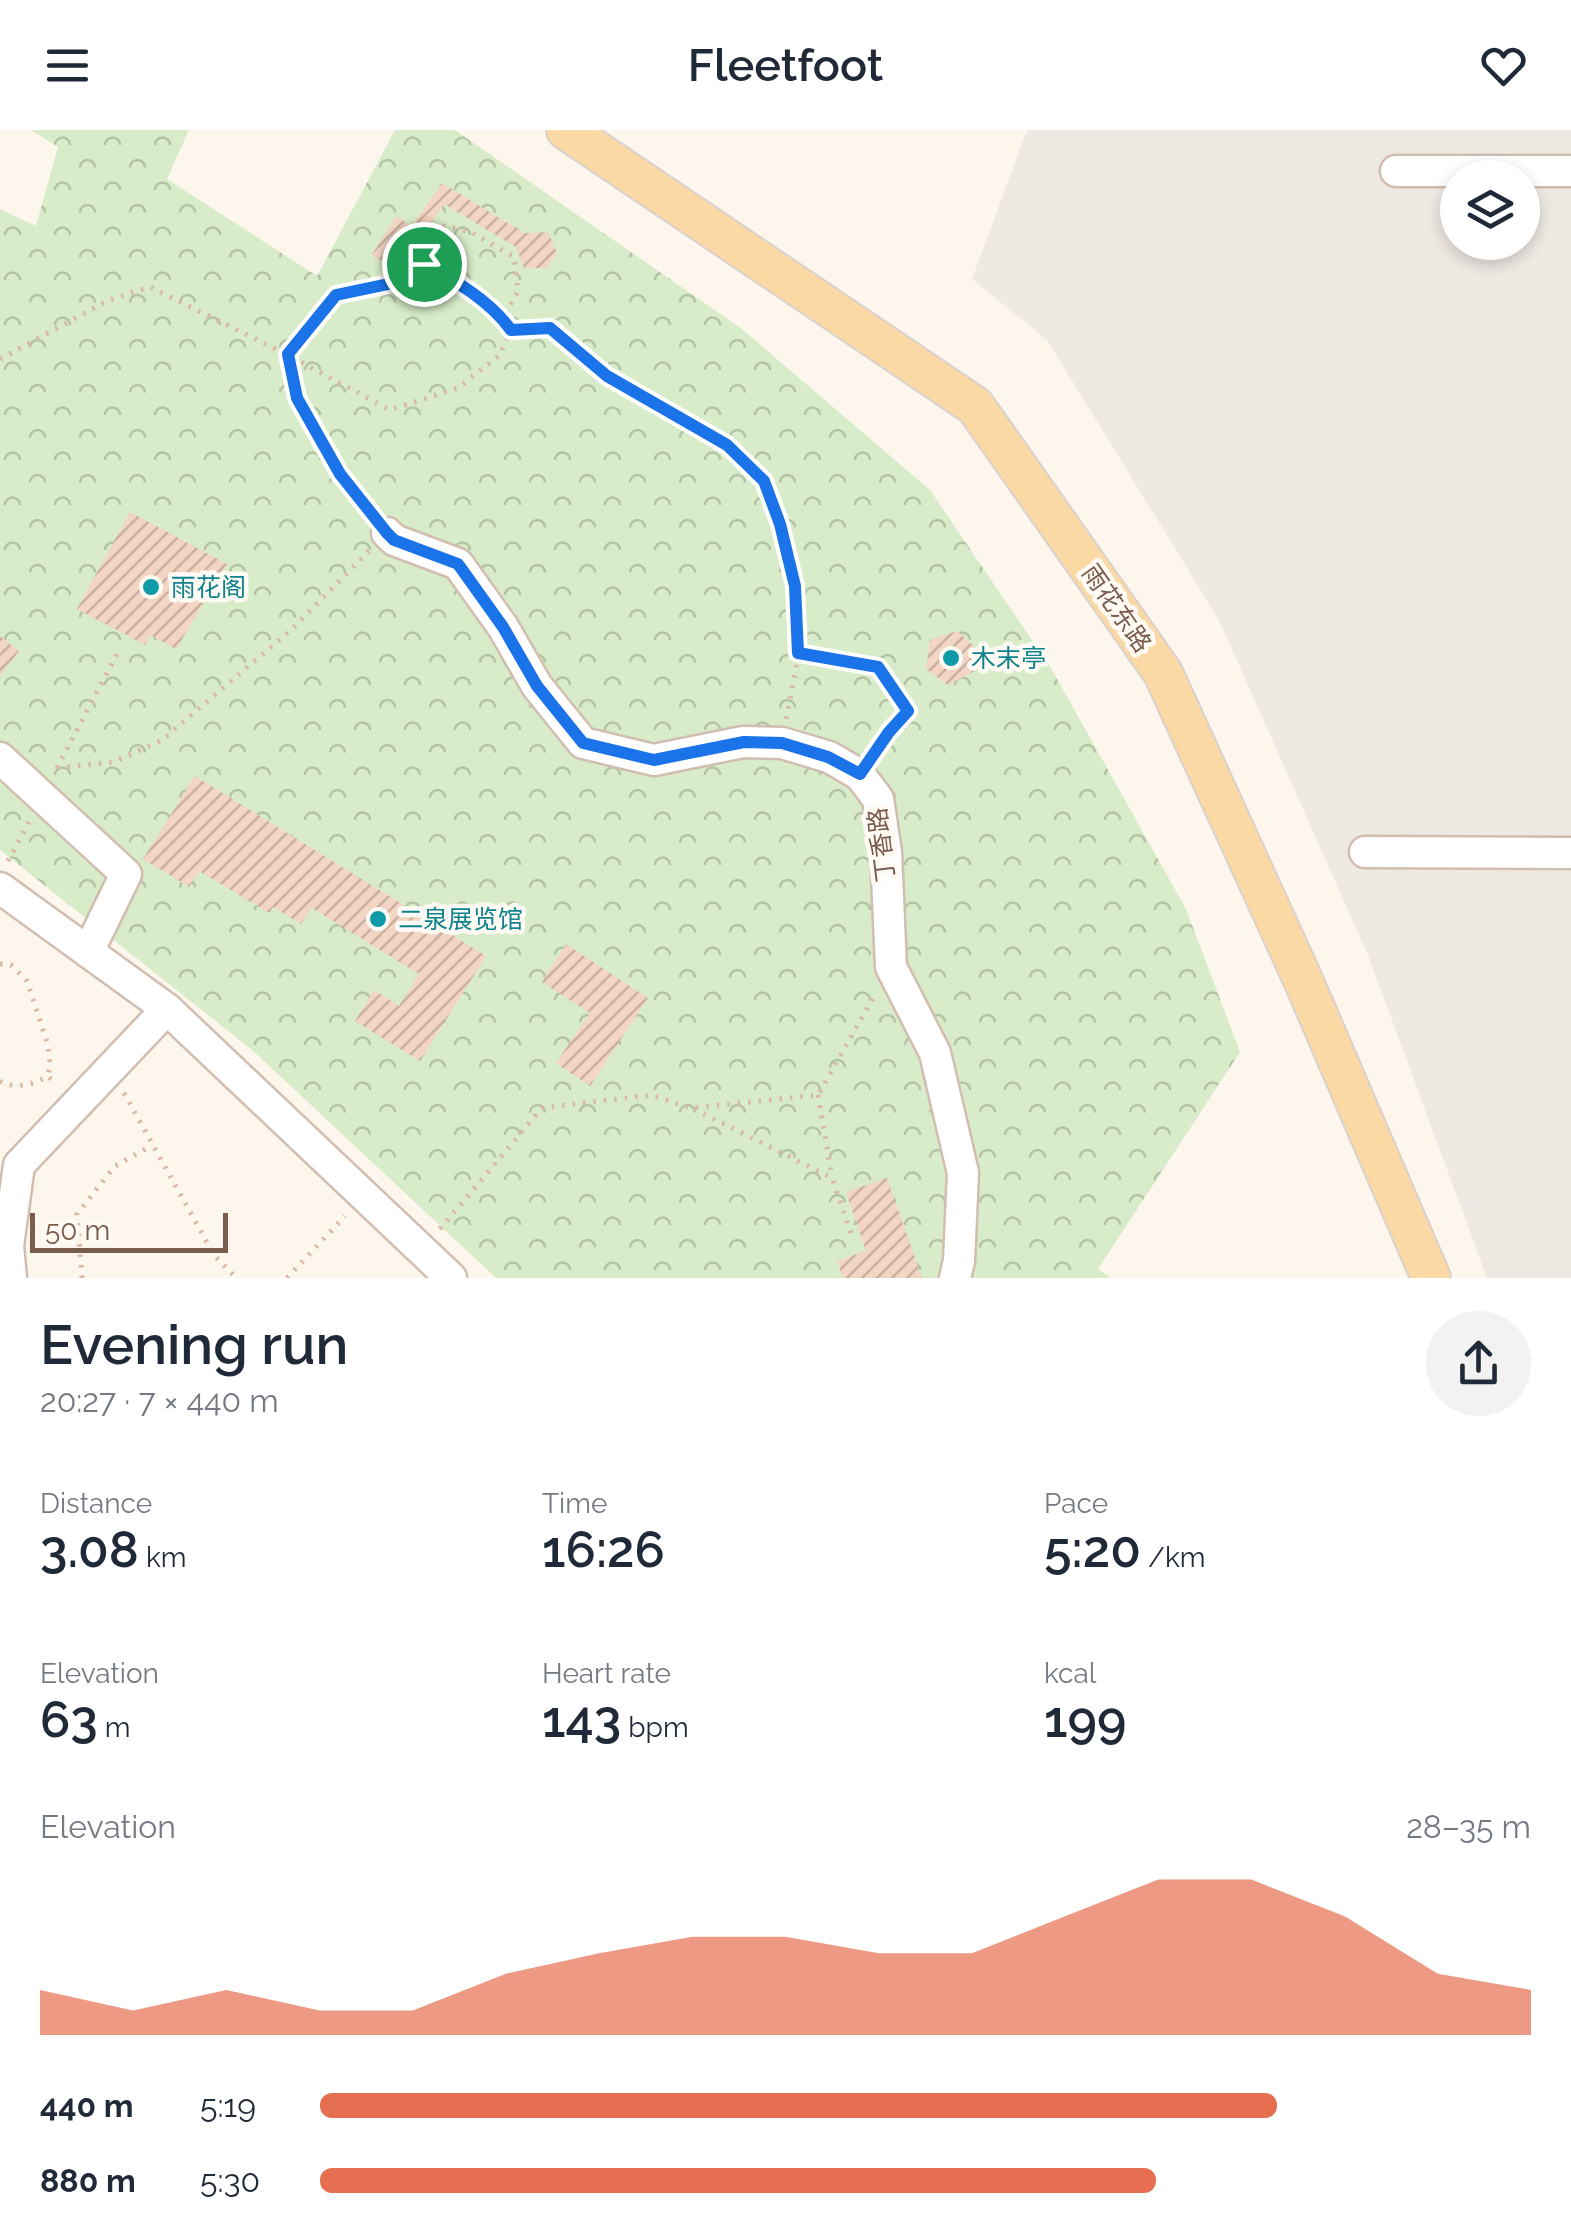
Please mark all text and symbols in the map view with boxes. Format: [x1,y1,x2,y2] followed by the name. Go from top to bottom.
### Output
[40,38,95,93] icon: menu
[1476,38,1531,93] icon: heart
[688,39,883,92] text: Fleetfoot
[1440,160,1540,260] map controls
[1440,160,1540,260] button: layers
[382,222,467,307] pin
[397,237,452,292] icon: arrive
[1076,558,1158,658] street label: 雨花东路
[171,572,246,602] place label: 雨花阁
[140,576,162,598] marker: 雨花阁
[971,643,1046,673] place label: 木末亭
[940,647,962,669] marker: 木末亭
[862,806,900,884] street label: 丁香路
[398,904,523,934] place label: 二泉展览馆
[367,908,389,930] marker: 二泉展览馆
[30,1208,228,1252] scale bar
[45,1214,110,1247] text: 50 m
[1426,1311,1531,1416] button: share
[40,1312,348,1377] text: Evening run
[40,1382,279,1419] text: 20:27 · 7 × 440 m
[40,1487,152,1520] text: Distance
[542,1487,607,1520] text: Time
[1044,1487,1108,1520] text: Pace
[40,1520,139,1579] text: 3.08
[542,1520,665,1579] text: 16:26
[1044,1520,1141,1579] text: 5:20
[139,1541,187,1574] text: km
[1141,1541,1205,1574] text: /km
[40,1657,159,1690] text: Elevation
[542,1657,671,1690] text: Heart rate
[1044,1657,1096,1690] text: kcal
[40,1690,98,1749] text: 63
[542,1690,621,1749] text: 143
[1044,1690,1126,1749] text: 199
[98,1711,131,1744] text: m
[621,1711,689,1744] text: bpm
[40,1808,176,1845] text: Elevation
[1406,1808,1531,1845] text: 28–35 m
[40,2087,134,2124] text: 440 m
[200,2087,256,2124] text: 5:19
[40,2162,136,2199] text: 880 m
[200,2162,260,2199] text: 5:30

